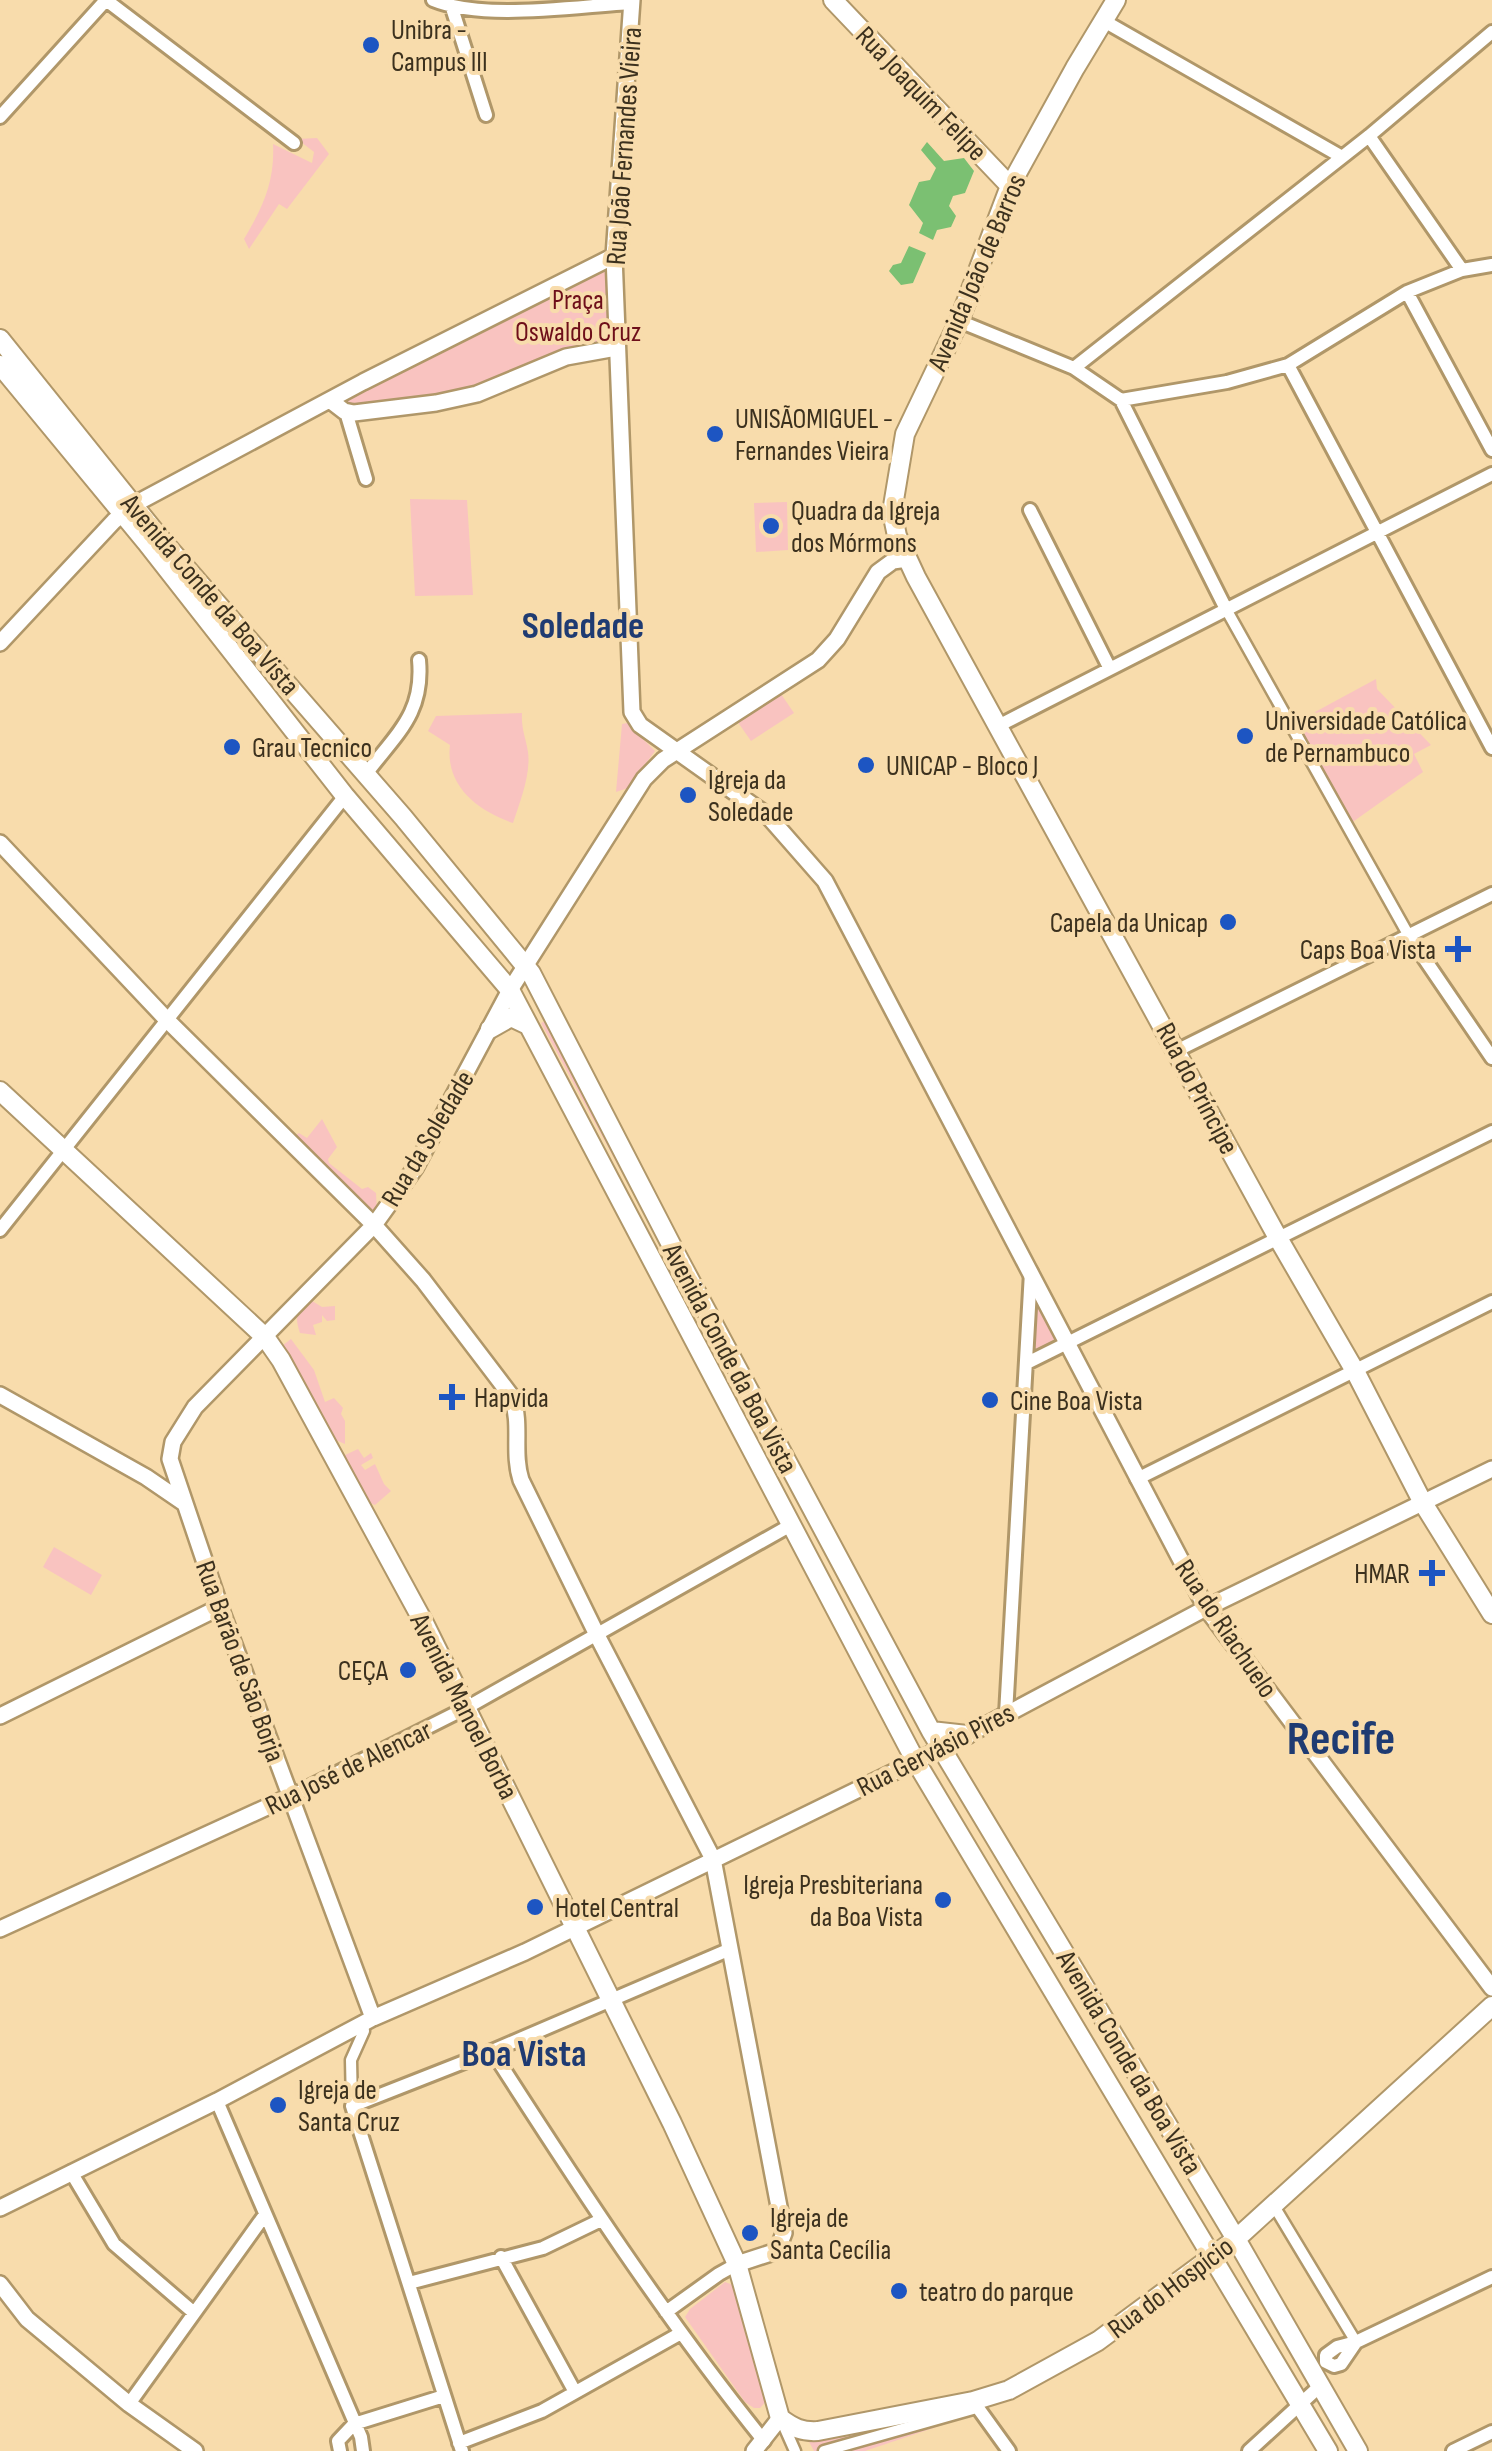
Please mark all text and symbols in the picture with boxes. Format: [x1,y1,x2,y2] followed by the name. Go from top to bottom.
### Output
[391,14,488,79] place label: Unibra - Campus III
[849,20,993,168] street label: Rua Joaquim Felipe
[600,26,649,266] street label: Rua João Fernandes Vieira
[360,34,382,56] marker: Unibra - Campus III
[921,170,1034,377] street label: Avenida João de Barros
[515,284,641,349] park label: Praça Oswaldo Cruz
[735,403,893,468] place label: UNISÃOMIGUEL - Fernandes Vieira
[704,423,726,445] marker: UNISÃOMIGUEL - Fernandes Vieira
[113,487,306,702] street label: Avenida Conde da Boa Vista
[791,495,940,560] place label: Quadra da Igreja dos Mórmons
[760,515,782,537] marker: Quadra da Igreja dos Mórmons
[522,604,644,649] district label: Soledade
[1265,705,1467,770] place label: Universidade Católica de Pernambuco
[1234,725,1256,747] marker: Universidade Católica de Pernambuco
[252,732,372,765] place label: Grau Tecnico
[221,736,243,758] marker: Grau Tecnico
[886,750,1039,783] place label: UNICAP - Bloco J
[855,754,877,776] marker: UNICAP - Bloco J
[708,764,793,829] place label: Igreja da Soledade
[677,784,699,806] marker: Igreja da Soledade
[1050,907,1208,940] place label: Capela da Unicap
[1217,911,1239,933] marker: Capela da Unicap
[1300,934,1436,967] place label: Caps Boa Vista
[1445,936,1471,962] marker: Caps Boa Vista
[1148,1017,1245,1160] street label: Rua do Príncipe
[375,1065,482,1213] street label: Rua da Soledade
[655,1237,804,1479] street label: Avenida Conde da Boa Vista
[474,1382,549,1415] place label: Hapvida
[439,1384,465,1410] marker: Hapvida
[1010,1385,1143,1418] place label: Cine Boa Vista
[979,1389,1001,1411] marker: Cine Boa Vista
[1167,1553,1284,1704] street label: Rua do Riachuelo
[188,1556,291,1767] street label: Rua Barão de São Borja
[1354,1558,1410,1591] place label: HMAR
[1419,1560,1445,1586] marker: HMAR
[402,1607,525,1805] street label: Avenida Manoel Borba
[338,1655,389,1688] place label: CEÇA
[397,1659,419,1681] marker: CEÇA
[852,1697,1020,1804] street label: Rua Gervásio Pires
[1287,1711,1395,1768] district label: Recife
[260,1714,437,1823] street label: Rua José de Alencar
[743,1869,923,1934] place label: Igreja Presbiteriana da Boa Vista
[932,1889,954,1911] marker: Igreja Presbiteriana da Boa Vista
[555,1892,679,1925] place label: Hotel Central
[524,1896,546,1918] marker: Hotel Central
[1048,1944,1209,2181] street label: Avenida Conde da Boa Vista
[461,2032,587,2077] district label: Boa Vista
[298,2074,400,2139] place label: Igreja de Santa Cruz
[267,2094,289,2116] marker: Igreja de Santa Cruz
[770,2202,891,2267] place label: Igreja de Santa Cecília
[739,2222,761,2244] marker: Igreja de Santa Cecília
[1102,2230,1240,2346] street label: Rua do Hospício
[919,2276,1074,2309] place label: teatro do parque
[888,2280,910,2302] marker: teatro do parque

